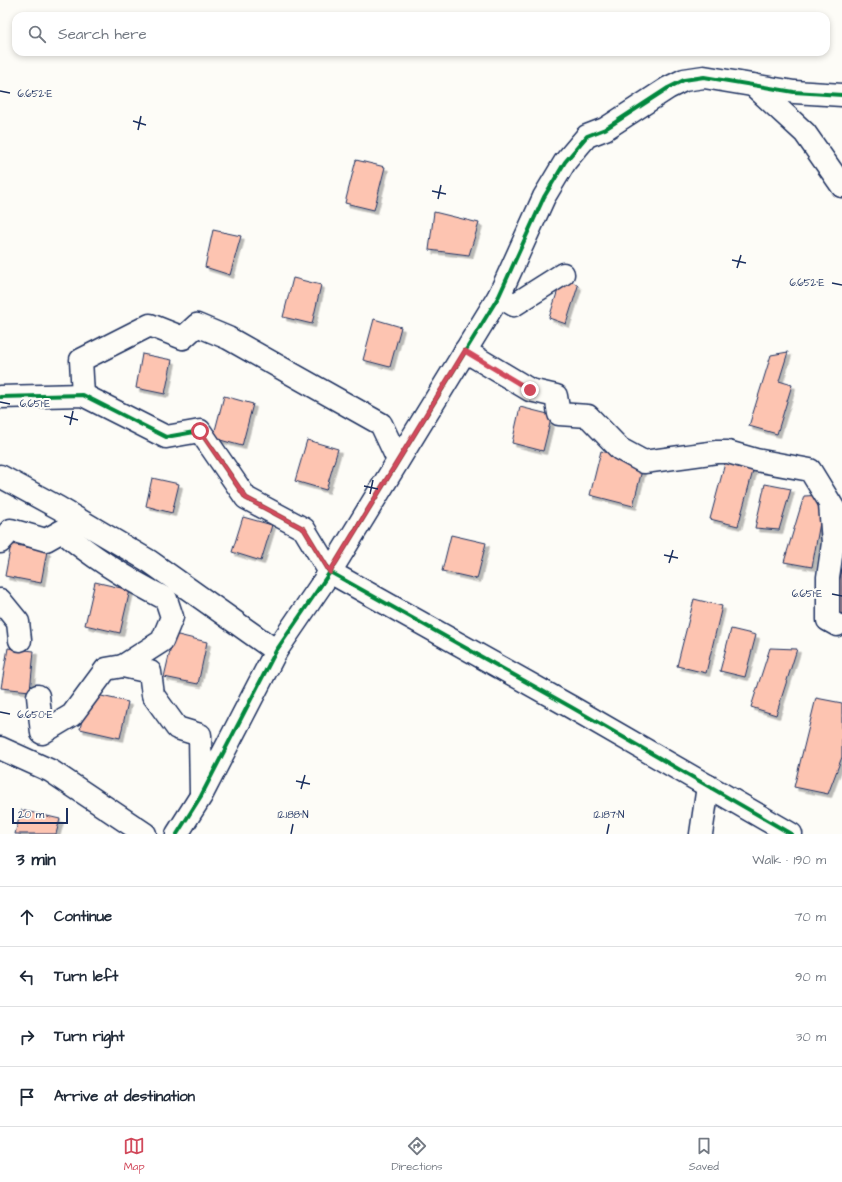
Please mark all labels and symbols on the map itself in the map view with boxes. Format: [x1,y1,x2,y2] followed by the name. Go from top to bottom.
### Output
[18,87,53,101] text: 6.652°E
[790,276,825,290] text: 6.652°E
[521,381,539,399] route end
[20,397,50,411] text: 6.651°E
[191,422,209,440] route start
[792,587,822,601] text: 6.651°E
[17,708,53,722] text: 6.650°E
[12,806,68,825] scale bar
[277,808,309,822] text: 12.188°N
[594,808,624,822] text: 12.187°N

